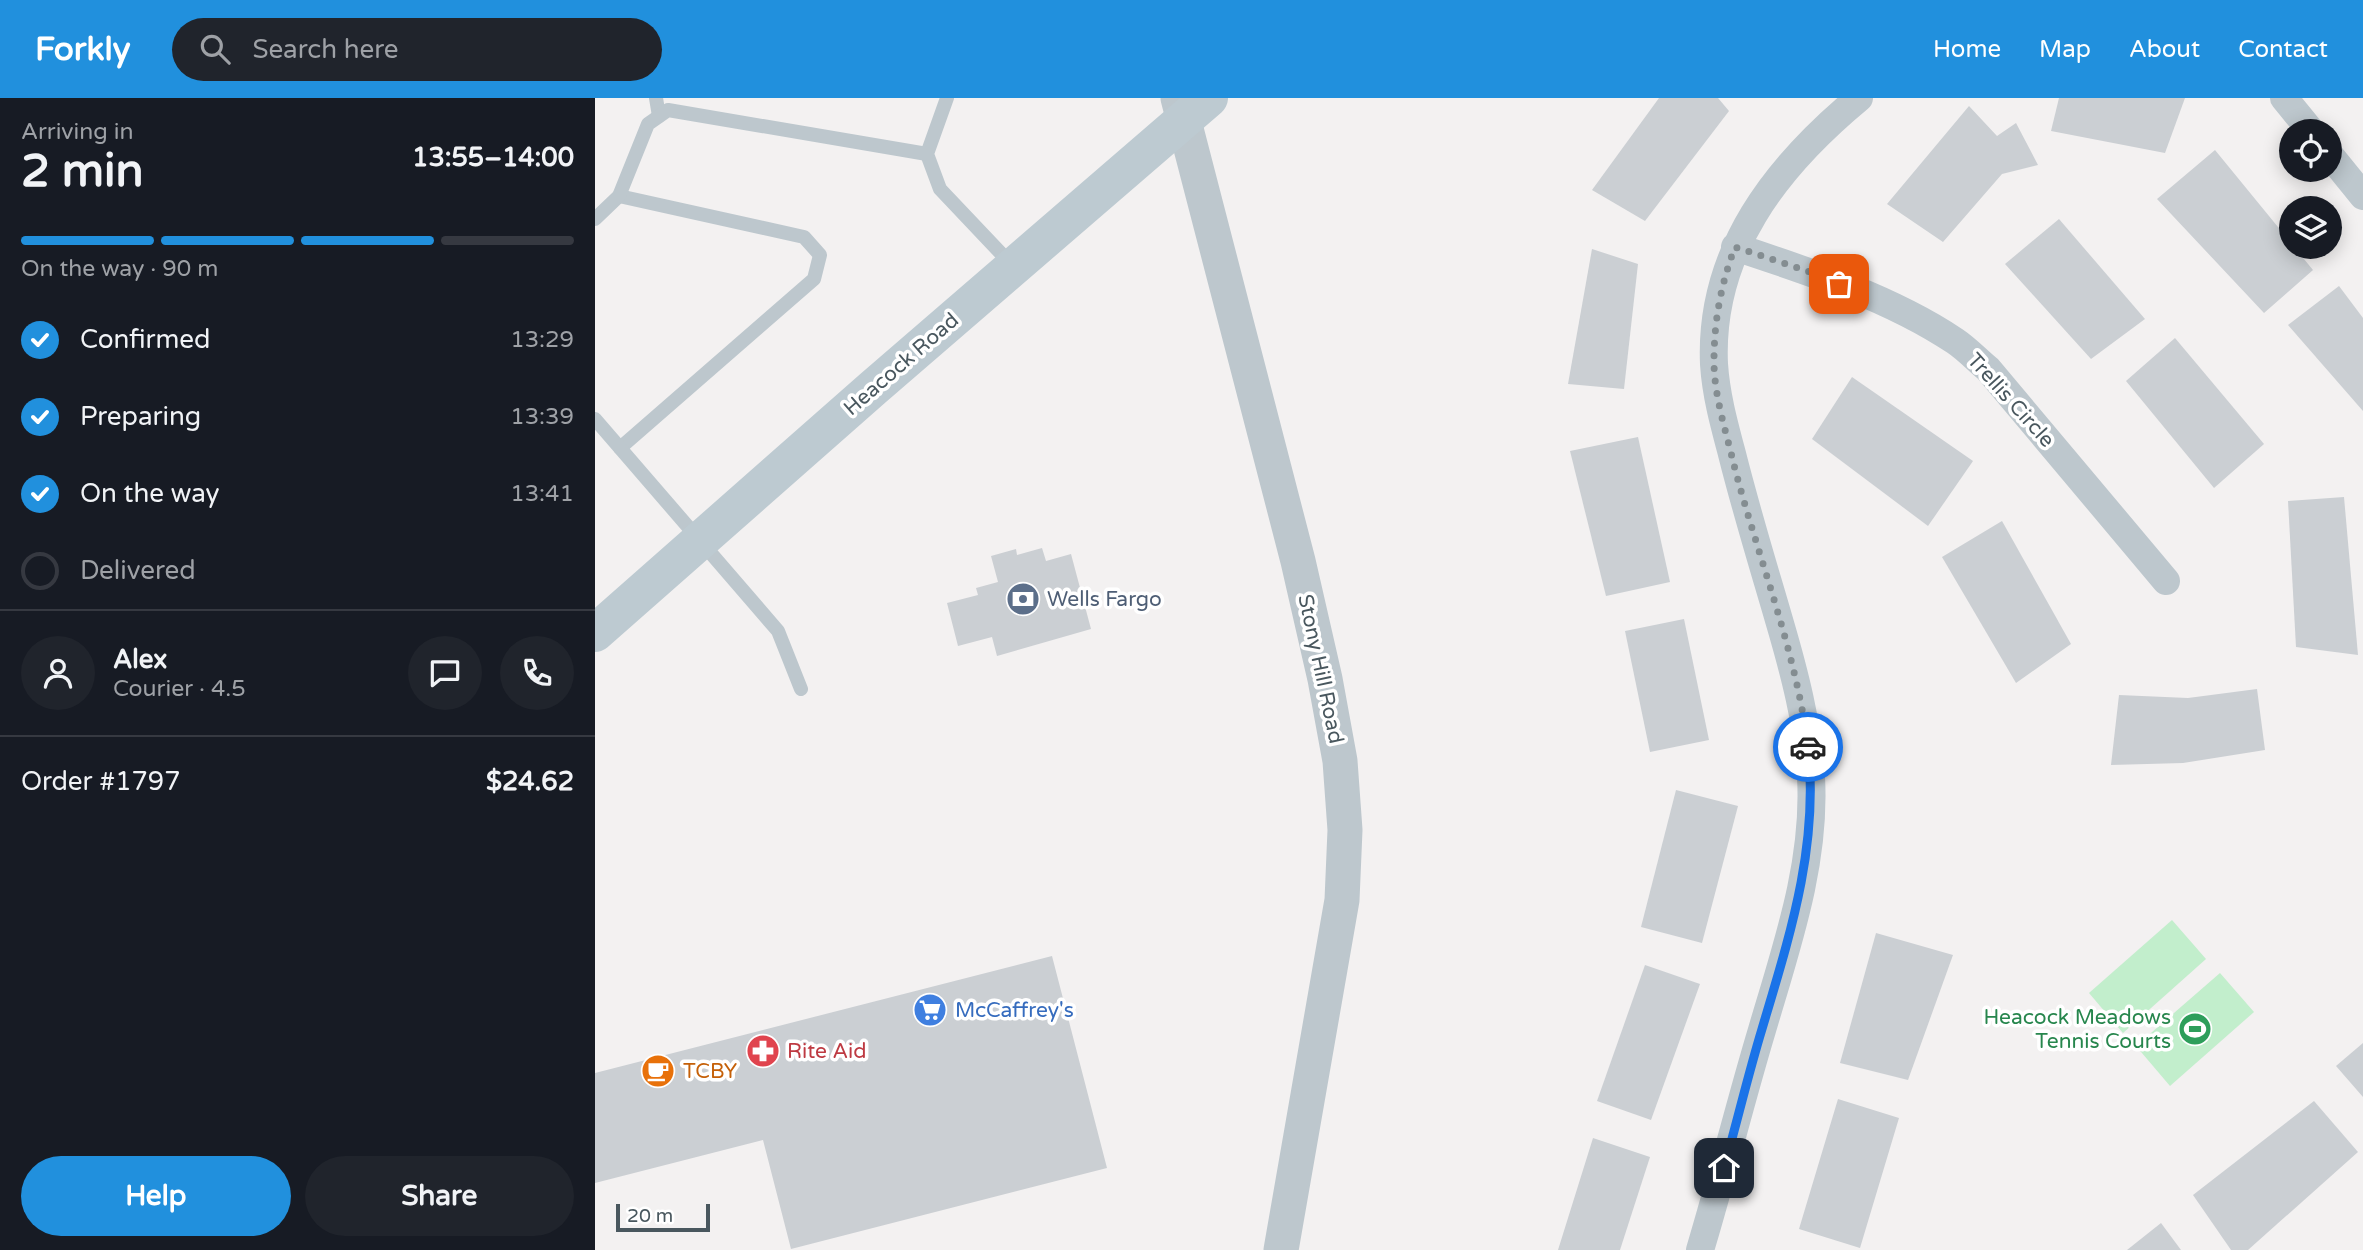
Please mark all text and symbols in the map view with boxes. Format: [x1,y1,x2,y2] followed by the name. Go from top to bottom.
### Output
[172,18,662,81] search box
[35,30,130,69] text: Forkly
[196,30,234,68] icon: search
[252,34,399,65] text: Search here
[1933,35,2001,64] text: Home
[2039,35,2091,64] text: Map
[2129,35,2200,64] text: About
[2238,35,2328,64] text: Contact
[21,118,134,146] text: Arriving in
[2279,119,2342,259] map controls
[2279,119,2342,182] button: locate
[412,142,574,173] text: 13:55–14:00
[21,144,144,199] text: 2 min
[2279,196,2342,259] button: layers
[1809,254,1869,314] pin
[21,255,218,283] text: On the way · 90 m
[1820,265,1858,303] icon: bag
[839,308,964,421] street label: Heacock Road
[21,321,59,359] icon: check
[80,324,210,355] text: Confirmed
[510,326,574,354] text: 13:29
[1962,348,2060,453] street label: Trellis Circle
[21,398,59,436] icon: check
[80,401,201,432] text: Preparing
[510,403,574,431] text: 13:39
[21,475,59,513] icon: check
[80,478,220,509] text: On the way
[510,480,574,508] text: 13:41
[80,555,196,586] text: Delivered
[1004,580,1042,618] bank icon: Wells Fargo
[1047,587,1162,612] place label: Wells Fargo
[1292,592,1349,746] street label: Stony Hill Road
[21,636,95,710] button: person
[408,636,482,710] button: chat
[500,636,574,710] button: phone
[113,644,167,675] text: Alex
[113,675,246,703] text: Courier · 4.5
[1773,712,1843,782] courier
[1789,728,1827,766] icon: car
[21,766,181,797] text: Order #1797
[486,766,574,797] text: $24.62
[911,991,949,1029] supermarket icon: McCaffrey's
[955,998,1074,1023] place label: McCaffrey's
[1984,1005,2171,1054] place label: Heacock Meadows Tennis Courts
[2176,1010,2214,1048] sports icon: Heacock Meadows Tennis Courts
[744,1032,782,1070] pharmacy icon: Rite Aid
[787,1039,866,1064] place label: Rite Aid
[639,1052,677,1090] cafe icon: TCBY
[683,1059,737,1084] place label: TCBY
[1694,1138,1754,1198] pin
[1705,1149,1743,1187] icon: home
[21,1156,291,1236] button: Help
[305,1156,574,1236] button: Share
[616,1201,711,1233] scale bar
[627,1205,673,1227] text: 20 m

